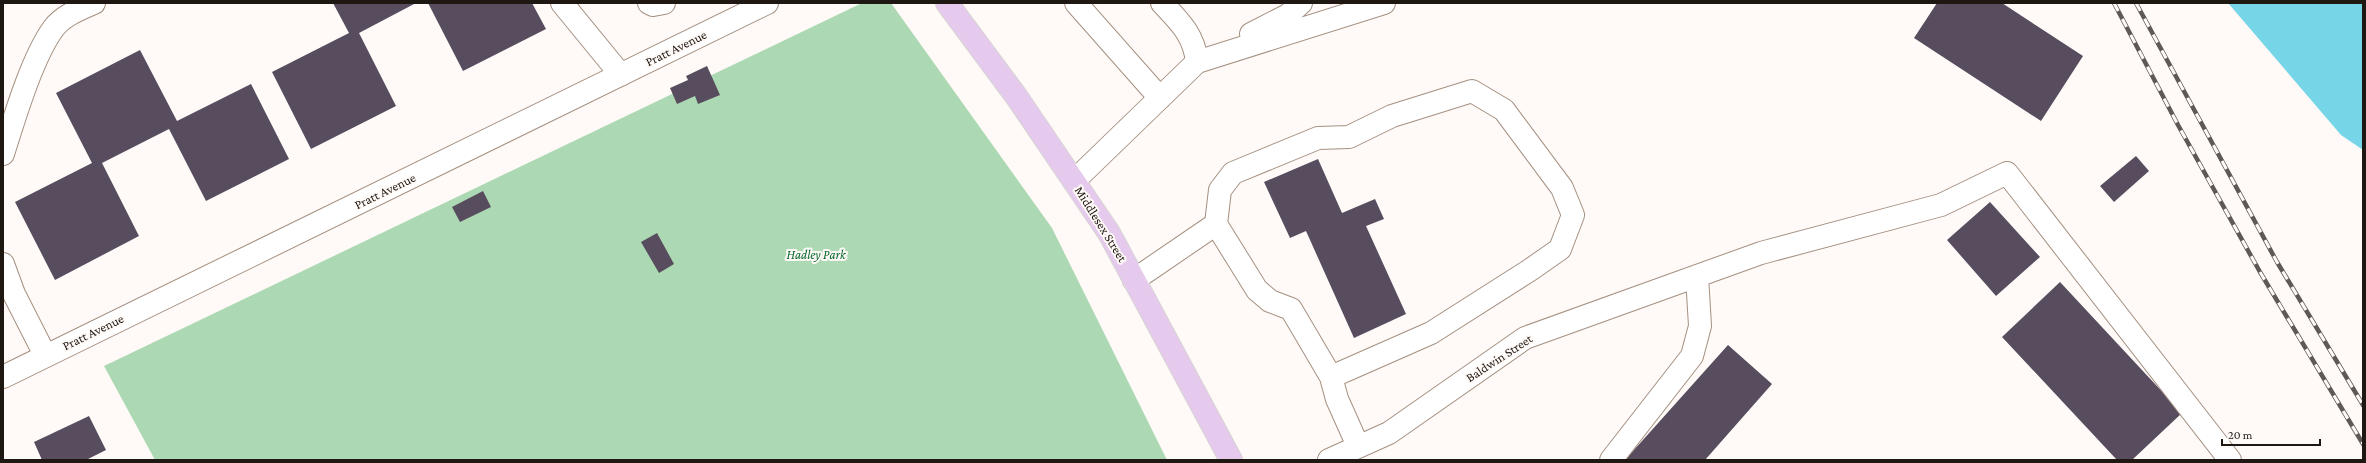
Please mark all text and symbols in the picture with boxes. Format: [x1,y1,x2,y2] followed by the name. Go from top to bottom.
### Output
[643,27,709,69] street label: Pratt Avenue
[352,170,418,212] street label: Pratt Avenue
[1072,183,1131,265] street label: Middlesex Street
[786,247,847,262] park label: Hadley Park
[60,311,126,353] street label: Pratt Avenue
[1463,331,1536,385] street label: Baldwin Street
[2222,421,2320,447] scale bar
[2228,428,2253,442] text: 20 m

